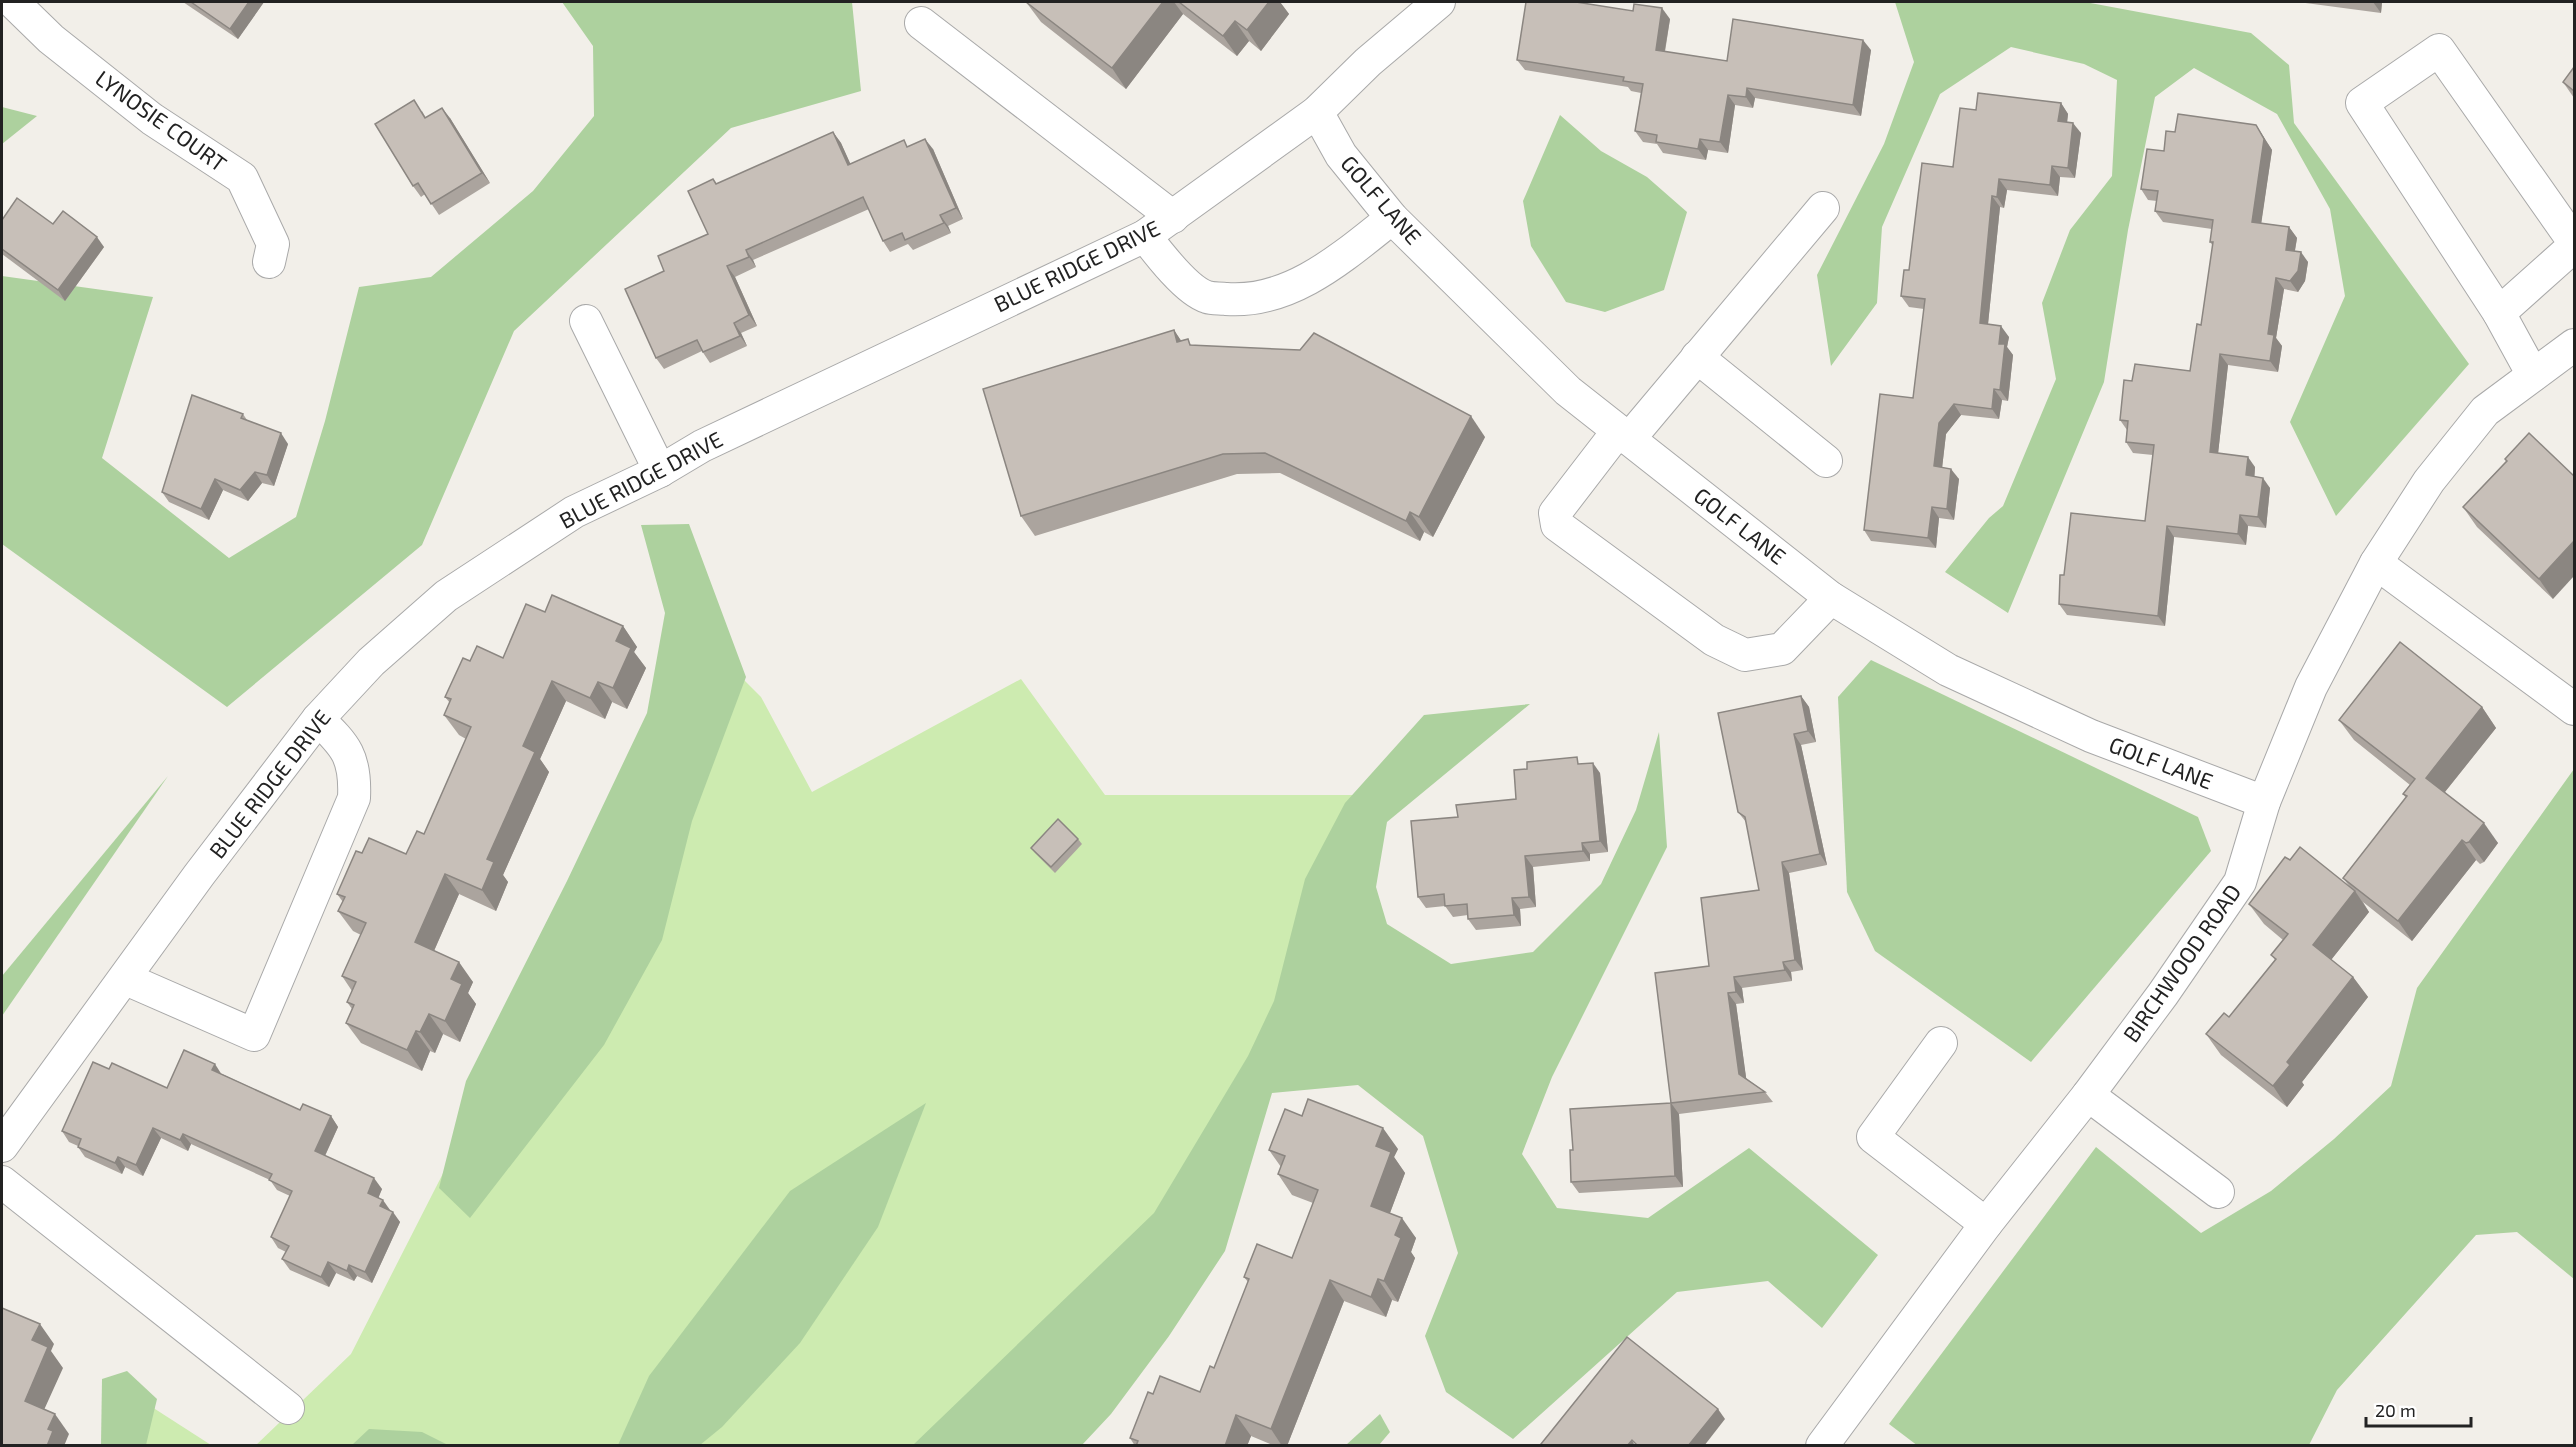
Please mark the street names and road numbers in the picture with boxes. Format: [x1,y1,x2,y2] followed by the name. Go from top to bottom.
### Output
[91,64,232,176] street label: LYNOSIE COURT
[1336,150,1427,249] street label: GOLF LANE
[989,214,1164,316] street label: BLUE RIDGE DRIVE
[554,425,727,533] street label: BLUE RIDGE DRIVE
[1690,481,1792,569] street label: GOLF LANE
[203,704,335,863] street label: BLUE RIDGE DRIVE
[2106,730,2217,794] street label: GOLF LANE
[2117,879,2245,1046] street label: BIRCHWOOD ROAD

